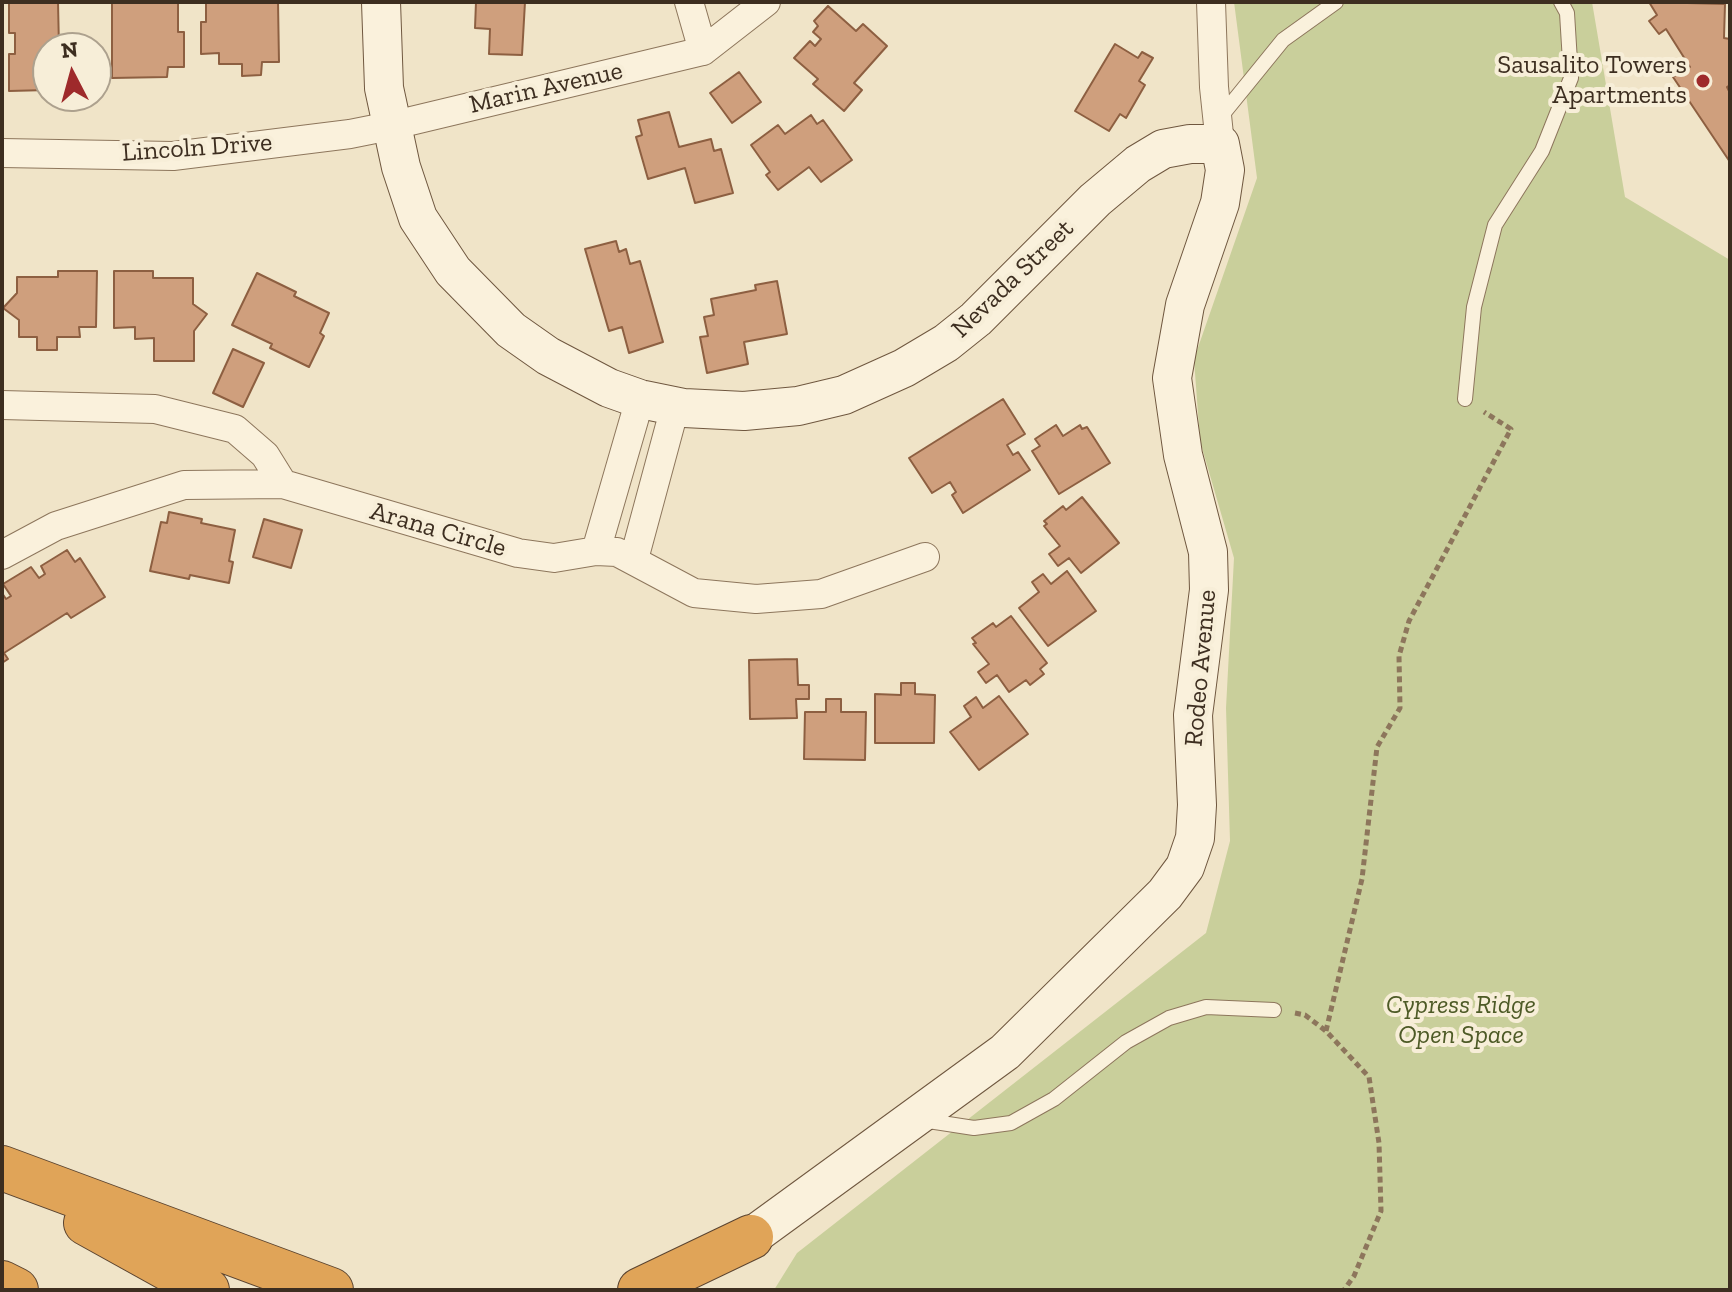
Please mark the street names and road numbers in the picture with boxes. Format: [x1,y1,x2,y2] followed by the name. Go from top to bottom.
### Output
[466,55,626,121] street label: Marin Avenue
[121,127,273,169] street label: Lincoln Drive
[946,213,1080,345] street label: Nevada Street
[366,496,510,564] street label: Arana Circle
[1179,588,1223,748] street label: Rodeo Avenue

